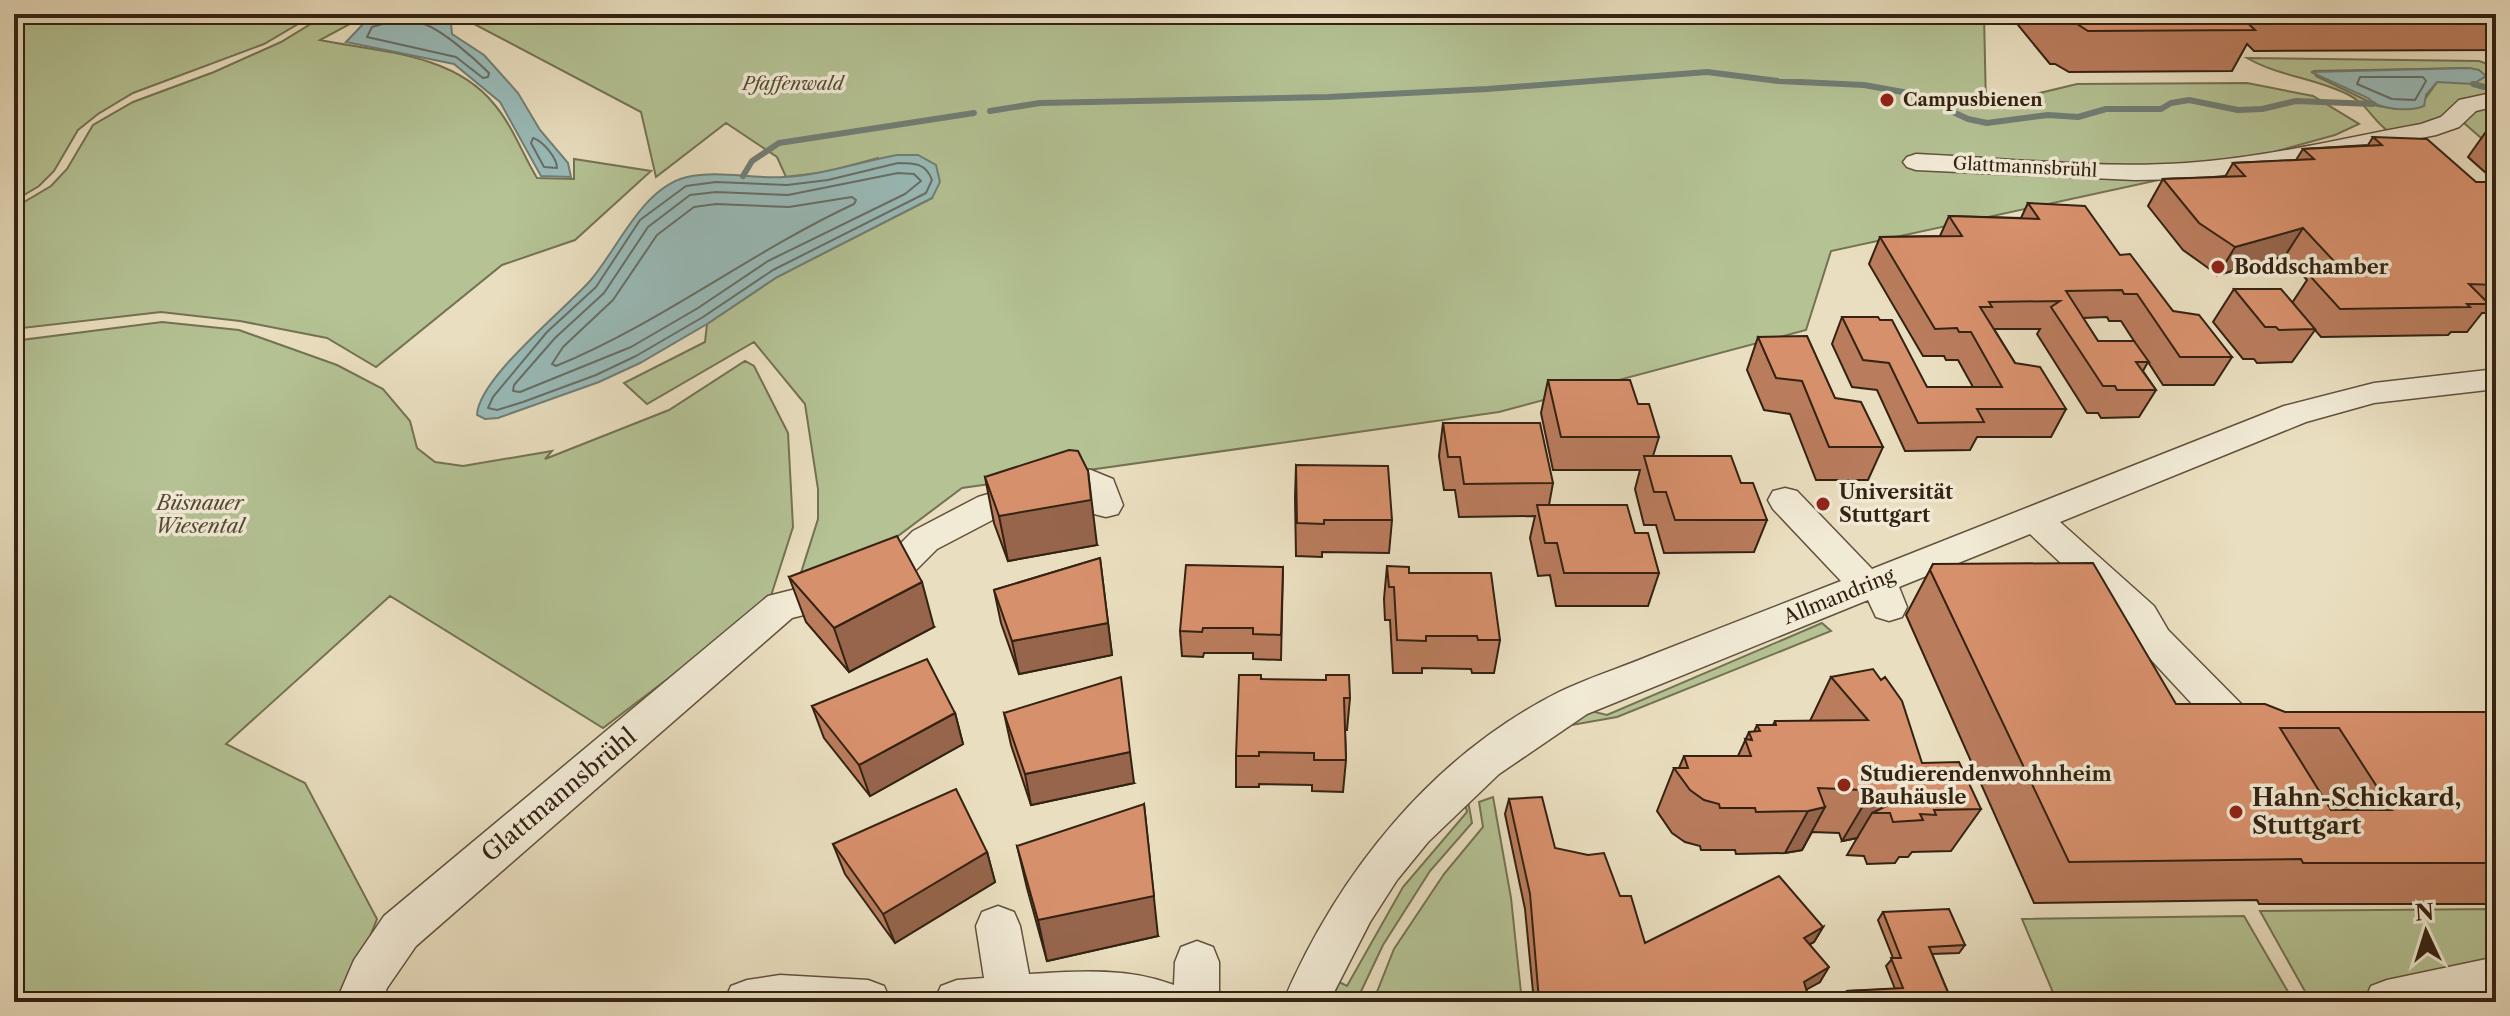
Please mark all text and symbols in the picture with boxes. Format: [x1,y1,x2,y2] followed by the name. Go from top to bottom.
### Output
[741,73,846,95] park label: Pfaffenwald
[1903,89,2043,111] place label: Campusbienen
[1878,91,1896,109] marker: Campusbienen
[1952,152,2098,182] street label: Glattmannsbrühl
[2234,255,2389,279] place label: Boddschamber
[2209,258,2227,276] marker: Boddschamber
[1839,480,1953,527] place label: Universität Stuttgart
[154,491,247,538] park label: Büsnauer Wiesental
[1814,495,1832,513] marker: Universität Stuttgart
[1779,563,1899,630] street label: Allmandring
[476,722,642,868] street label: Glattmannsbrühl
[1860,762,2112,809] place label: Studierendenwohnheim Bauhäusle
[1835,776,1853,794] marker: Studierendenwohnheim Bauhäusle
[2252,783,2461,840] place label: Hahn-Schickard, Stuttgart
[2227,803,2245,821] marker: Hahn-Schickard, Stuttgart
[2386,892,2466,972] north arrow
[2414,898,2435,927] text: N

